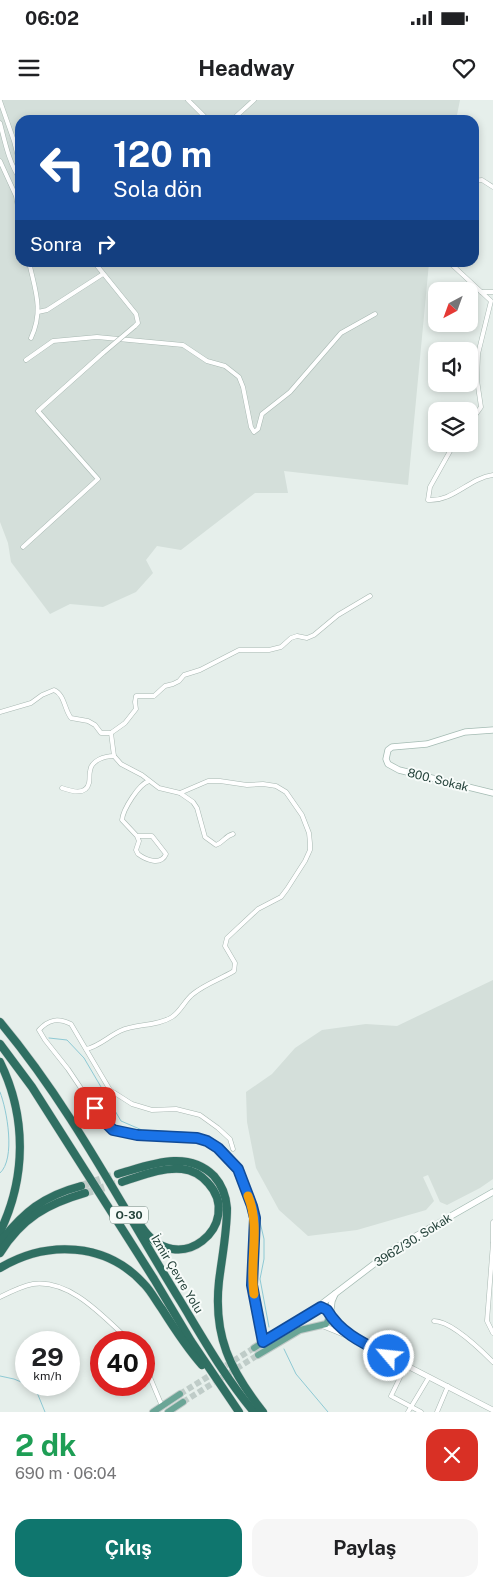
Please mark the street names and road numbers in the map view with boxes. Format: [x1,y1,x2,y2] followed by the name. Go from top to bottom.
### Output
[406,766,470,794] street label: 800. Sokak
[110,1206,148,1224] road number: O-30
[372,1210,455,1269] street label: 3962/30. Sokak
[148,1232,206,1316] street label: İzmir Çevre Yolu

